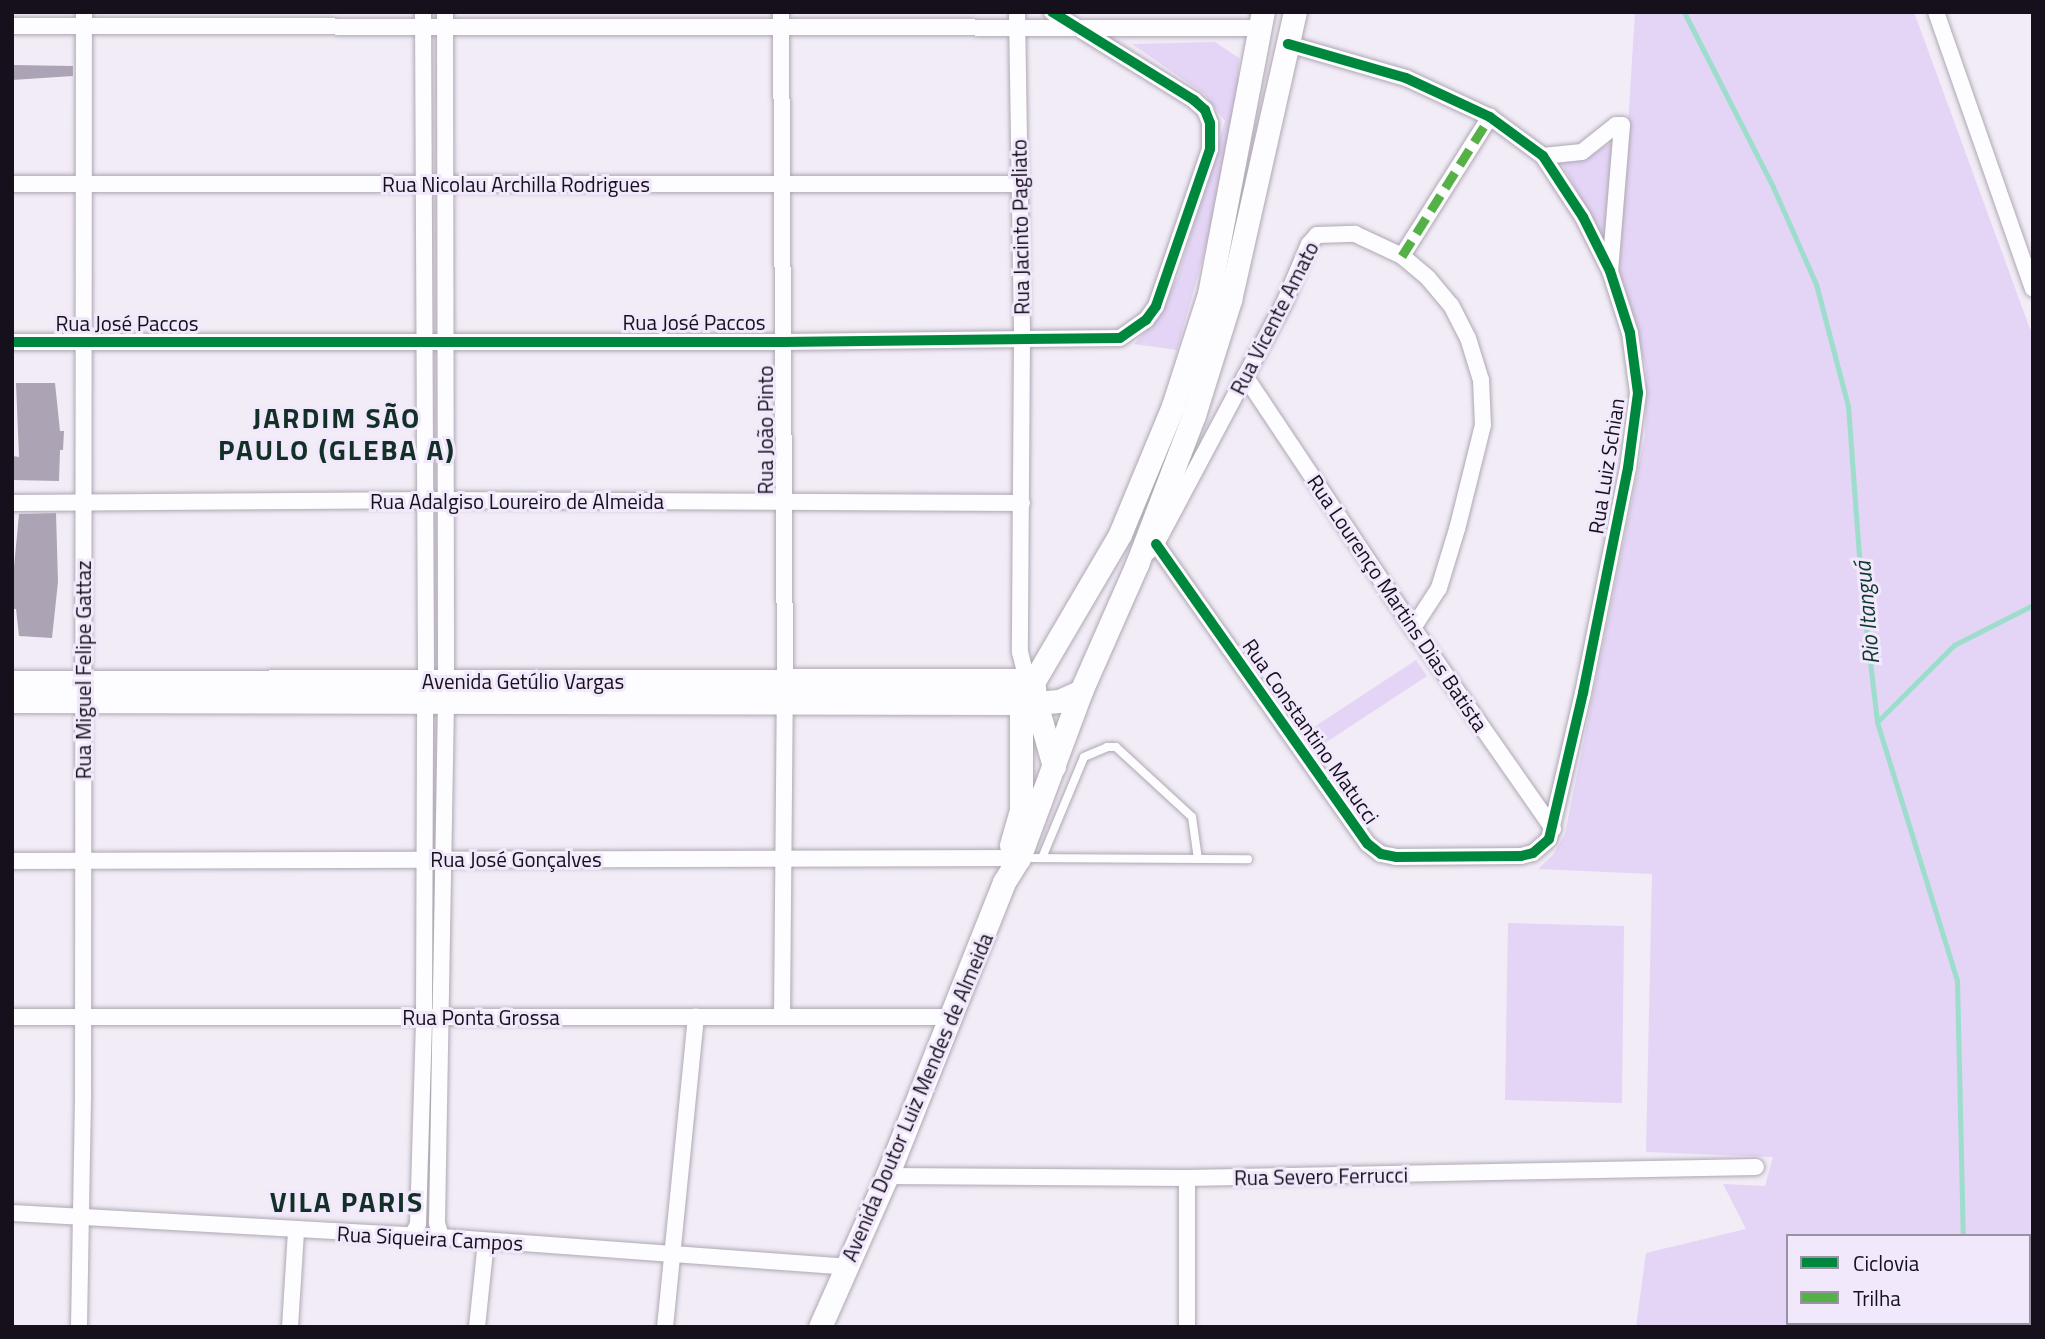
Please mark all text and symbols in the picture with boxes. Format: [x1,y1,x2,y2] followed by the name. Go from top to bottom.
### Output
[1006,139,1034,315] street label: Rua Jacinto Pagliato
[382,171,650,197] street label: Rua Nicolau Archilla Rodrigues
[1225,237,1323,399] street label: Rua Vicente Amato
[623,309,765,335] street label: Rua José Paccos
[56,310,198,336] street label: Rua José Paccos
[752,365,778,495] street label: Rua João Pinto
[1583,396,1629,536] street label: Rua Luiz Schian
[220,401,454,467] district label: JARDIM SÃO PAULO (GLEBA A)
[1302,470,1494,736] street label: Rua Lourenço Martins Dias Batista
[370,488,664,514] street label: Rua Adalgiso Loureiro de Almeida
[1849,560,1885,666] water label: Rio Itanguá
[70,561,96,779] street label: Rua Miguel Felipe Gattaz
[1238,634,1384,828] street label: Rua Constantino Matucci
[422,668,624,694] street label: Avenida Getúlio Vargas
[430,846,602,872] street label: Rua José Gonçalves
[836,929,998,1265] street label: Avenida Doutor Luiz Mendes de Almeida
[402,1004,560,1030] street label: Rua Ponta Grossa
[1234,1162,1408,1190] street label: Rua Severo Ferrucci
[271,1185,423,1219] district label: VILA PARIS
[336,1221,524,1255] street label: Rua Siqueira Campos
[1786,1234,2031,1325] legend
[1853,1247,1919,1279] text: Ciclovia
[1853,1282,1901,1314] text: Trilha

